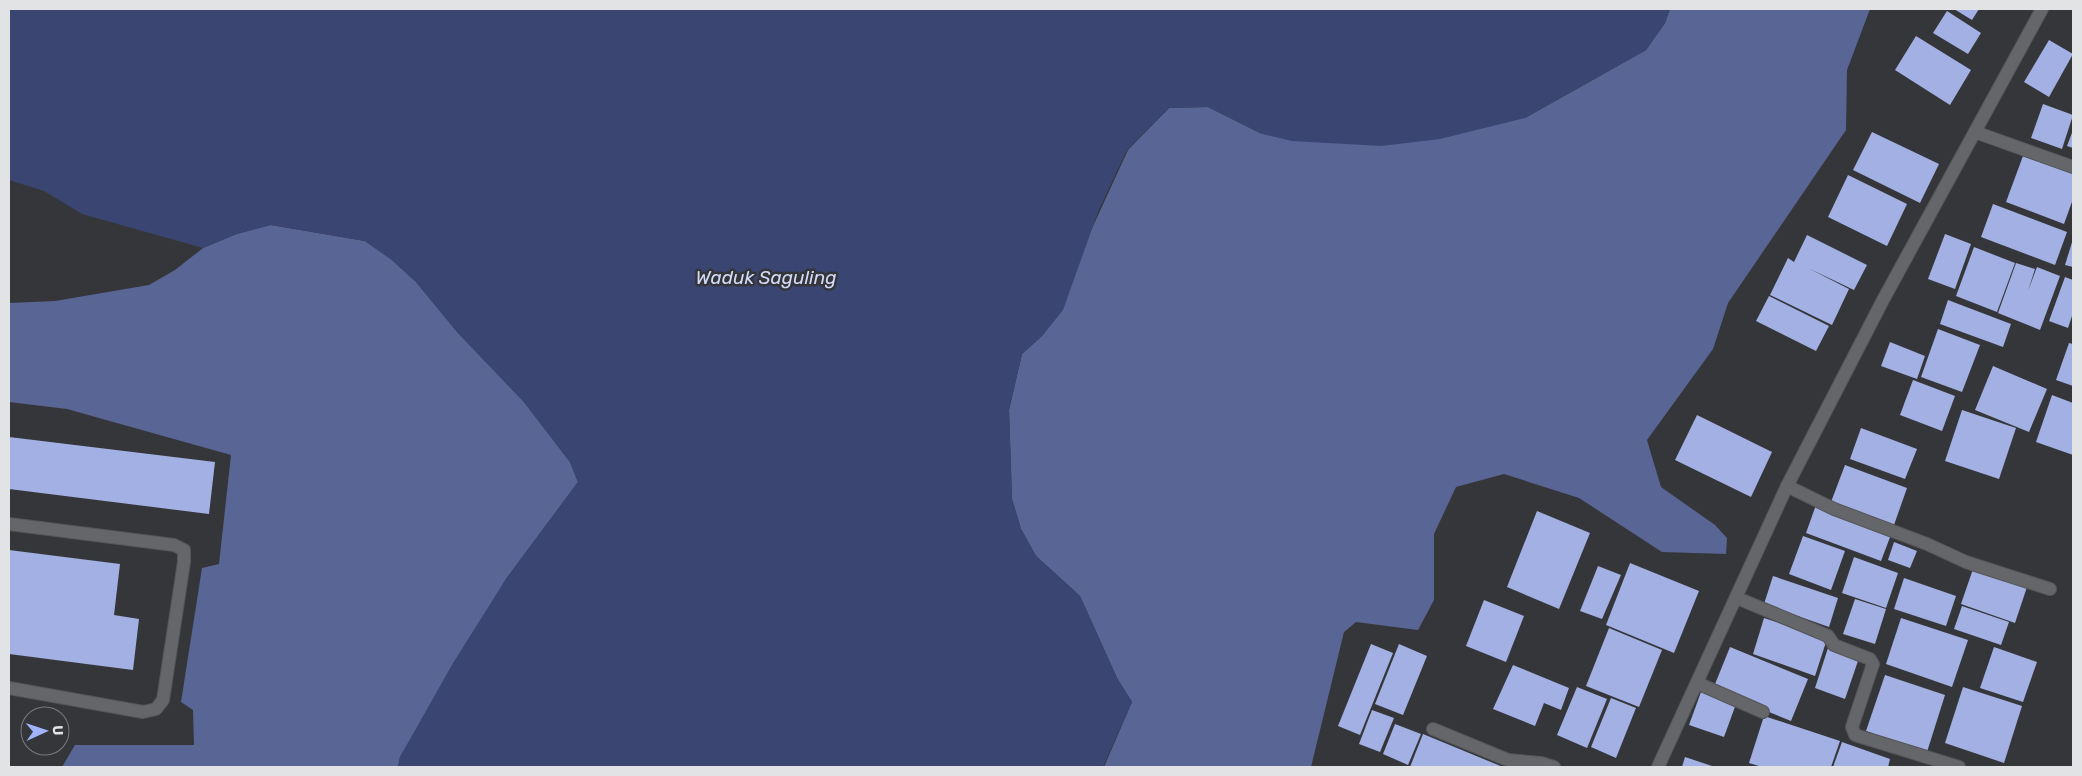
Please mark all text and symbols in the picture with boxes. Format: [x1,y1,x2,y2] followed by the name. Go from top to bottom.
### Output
[696,266,836,289] water label: Waduk Saguling
[20,706,70,756] north arrow
[49,725,66,736] text: U

